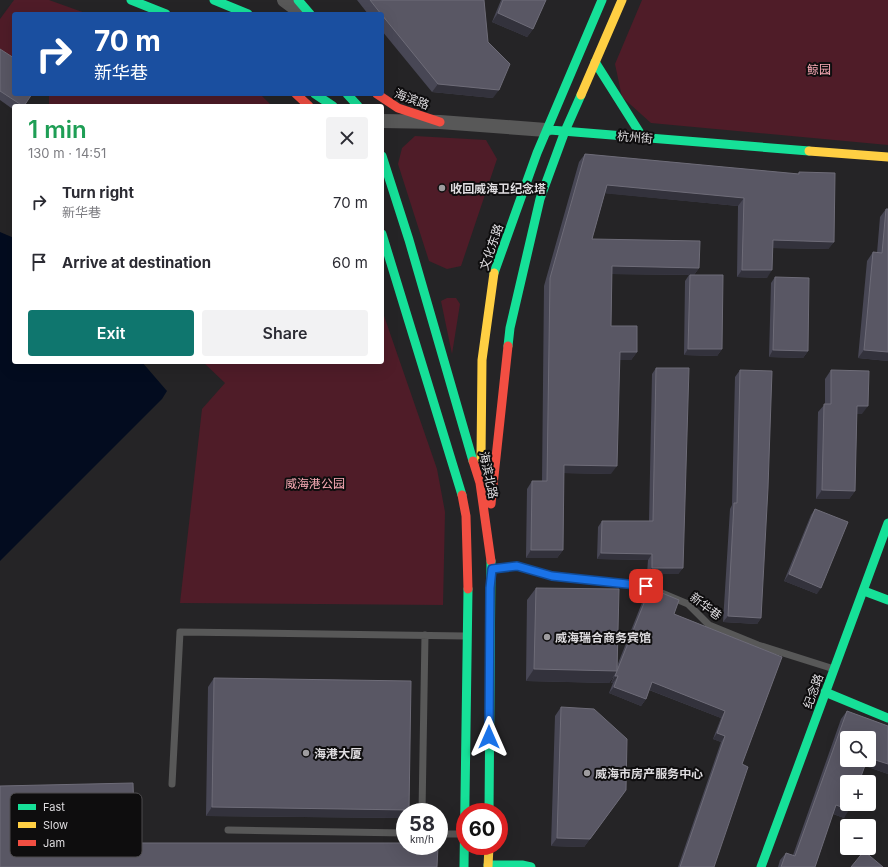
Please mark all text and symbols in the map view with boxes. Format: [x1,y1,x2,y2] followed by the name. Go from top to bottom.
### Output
[94,24,161,58] text: 70 m
[28,28,80,80] icon: right
[94,62,148,83] text: 新华巷
[807,62,831,77] park label: 鲸园
[393,86,431,112] street label: 海滨路
[28,115,87,144] text: 1 min
[326,117,368,159] button: close
[616,128,654,146] street label: 杭州街
[28,145,106,161] text: 130 m · 14:51
[450,181,546,196] place label: 收回威海卫纪念塔
[62,183,134,202] text: Turn right
[437,183,447,193] marker: 收回威海卫纪念塔
[28,191,50,213] icon: right
[333,193,368,212] text: 70 m
[62,204,101,220] text: 新华巷
[476,222,506,272] street label: 文化东路
[28,251,50,273] icon: arrive
[62,253,211,272] text: Arrive at destination
[332,253,368,272] text: 60 m
[28,310,194,356] button: Exit
[202,310,368,356] button: Share
[477,450,501,500] street label: 海滨北路
[285,476,345,491] park label: 威海港公园
[629,569,663,603] pin
[635,575,657,597] icon: arrive
[687,589,725,623] street label: 新华巷
[555,630,651,645] place label: 威海瑞合商务宾馆
[542,632,552,642] marker: 威海瑞合商务宾馆
[800,672,826,710] street label: 纪念路
[468,716,510,758] position arrow
[840,731,876,855] map controls
[840,731,876,767] button: search
[314,746,362,761] place label: 海港大厦
[301,748,311,758] marker: 海港大厦
[595,766,703,781] place label: 威海市房产服务中心
[582,768,592,778] marker: 威海市房产服务中心
[840,775,876,811] button: +
[10,793,142,857] legend
[43,800,65,814] text: Fast
[456,803,508,855] speed limit sign: 60
[409,812,435,836] text: 58
[43,818,68,832] text: Slow
[840,819,876,855] button: −
[410,833,434,845] text: km/h
[43,836,65,850] text: Jam

